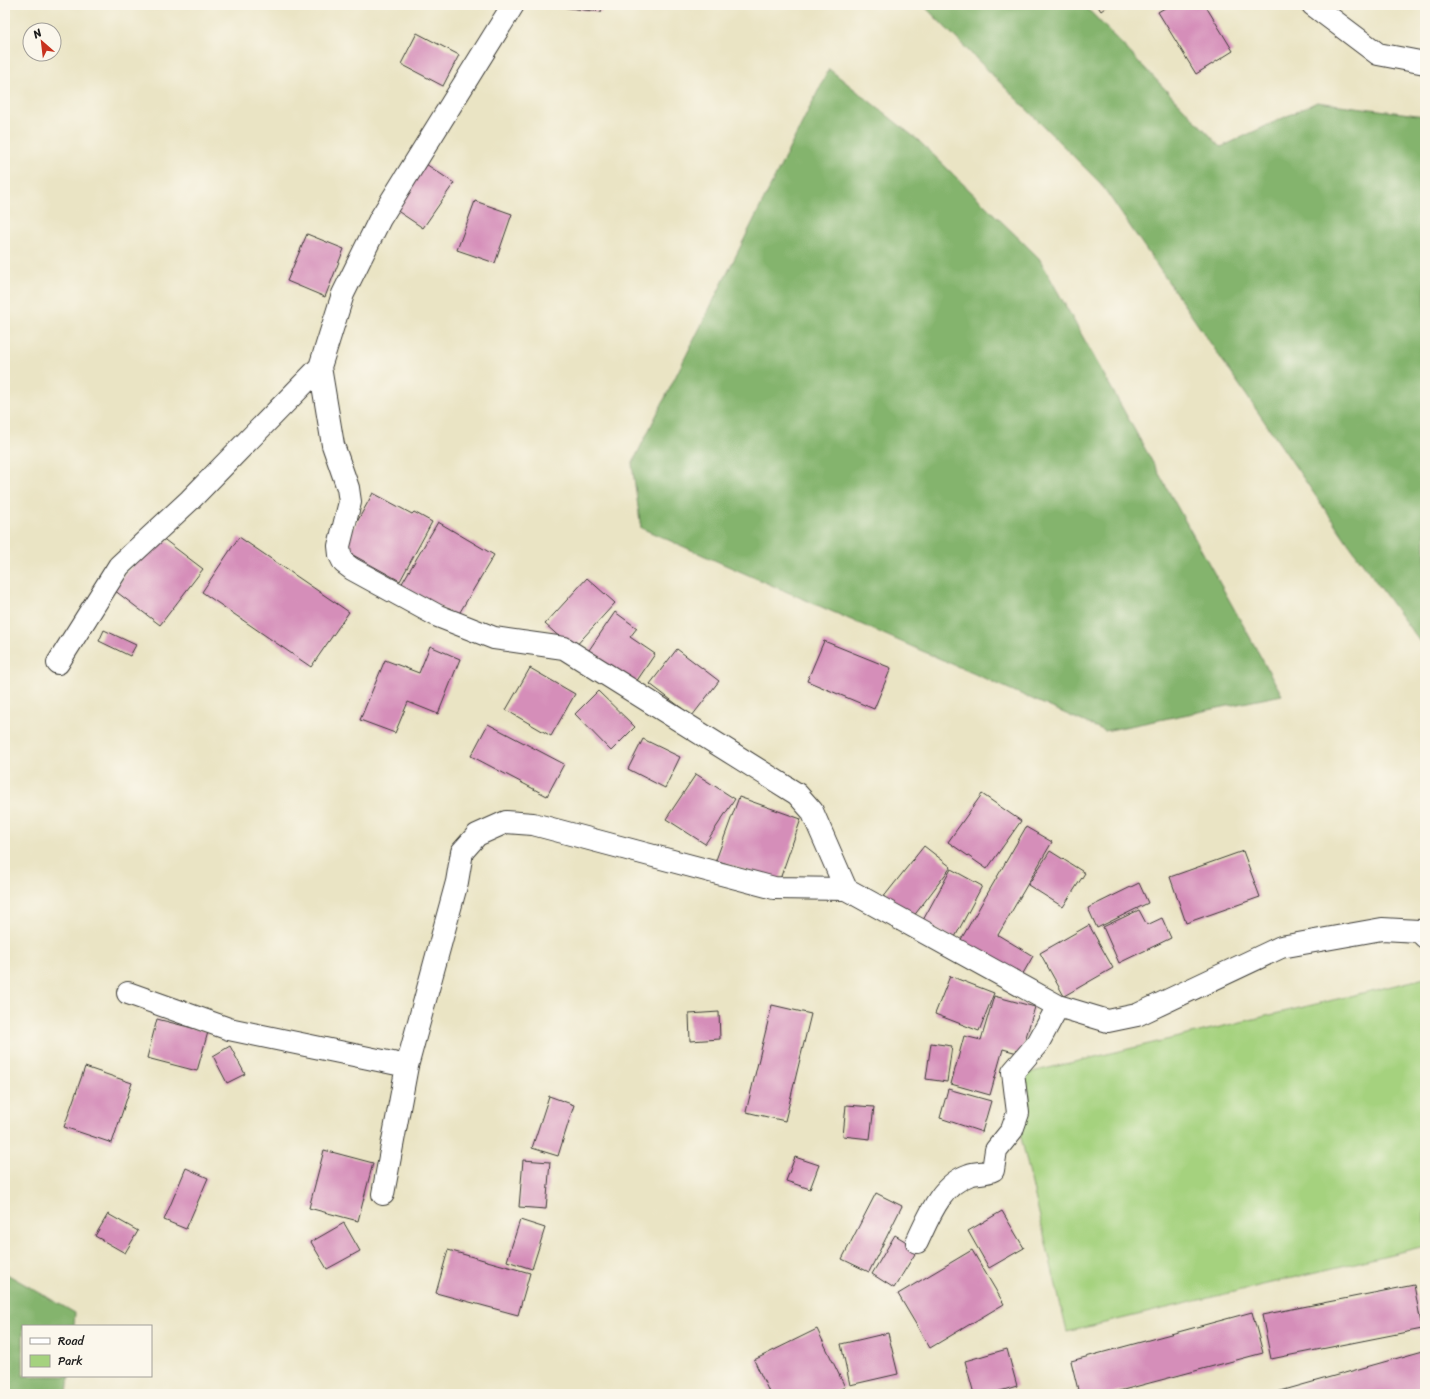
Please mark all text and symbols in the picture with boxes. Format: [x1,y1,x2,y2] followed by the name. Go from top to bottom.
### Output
[22,22,62,62] north arrow
[29,23,46,44] text: N
[22,1325,152,1377] legend
[58,1330,85,1352] text: Road
[58,1350,83,1372] text: Park

